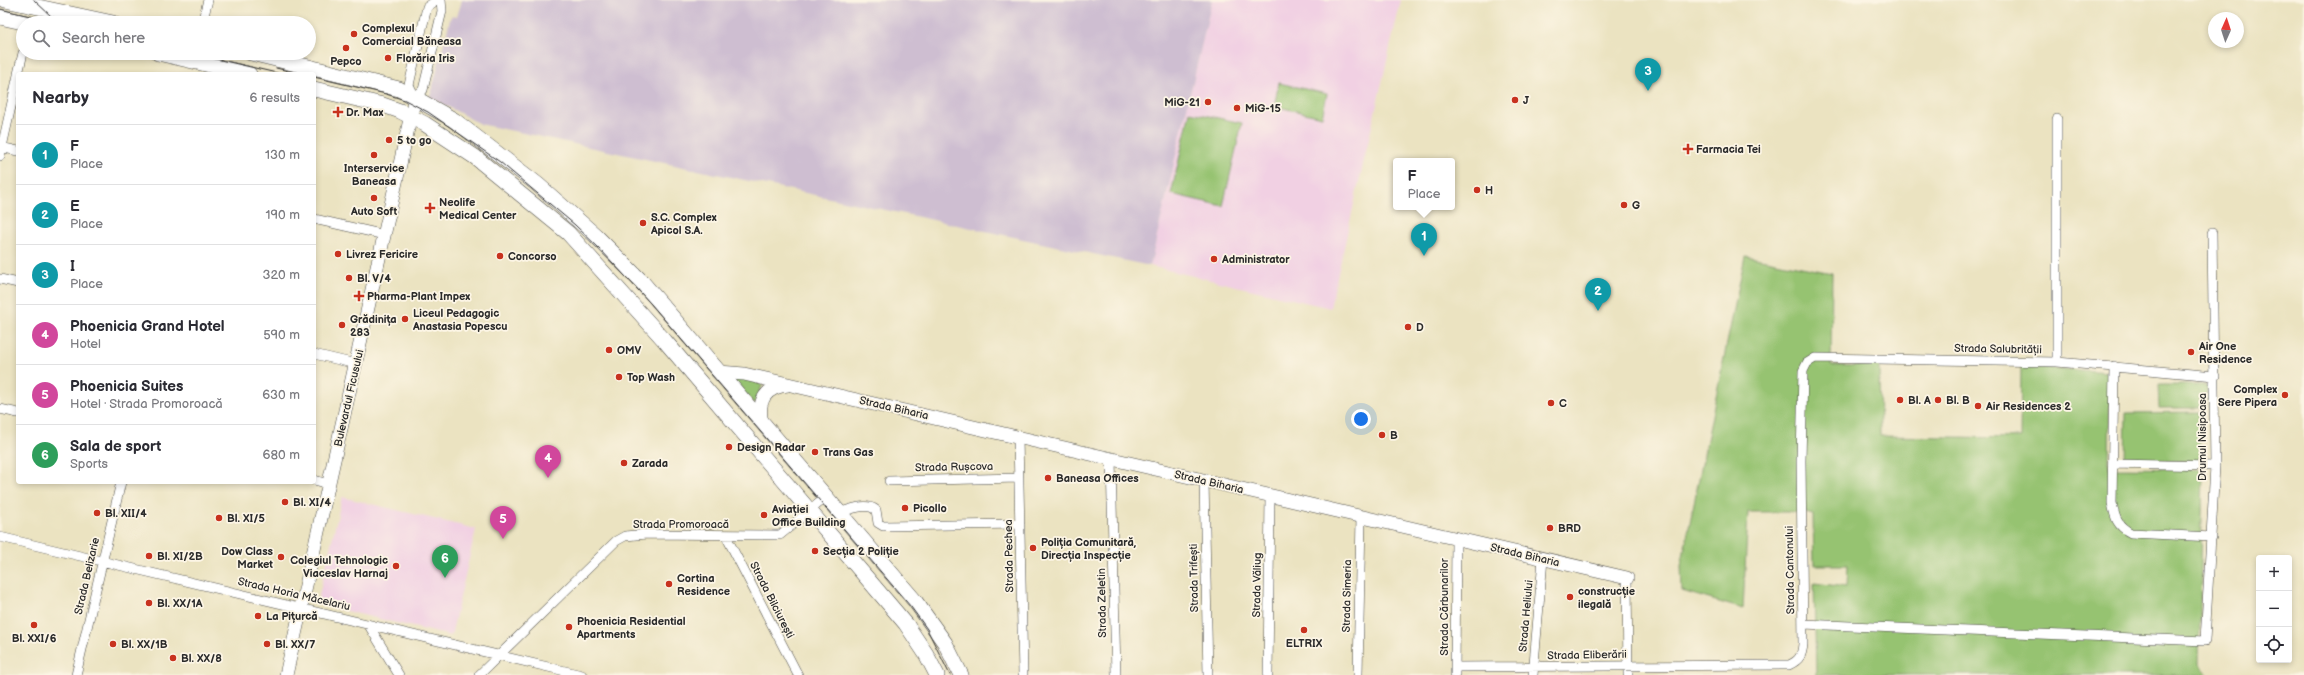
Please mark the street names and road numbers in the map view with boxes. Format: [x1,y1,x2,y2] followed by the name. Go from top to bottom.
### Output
[1954,342,2042,356] street label: Strada Salubrității
[331,348,367,448] street label: Bulevardul Ficusului
[2196,393,2209,481] street label: Drumul Nisipoasa
[858,394,930,422] street label: Strada Biharia
[915,460,993,474] street label: Strada Rușcova
[1173,468,1245,496] street label: Strada Biharia
[633,518,729,531] street label: Strada Promoroacă
[1002,519,1016,593] street label: Strada Pechea
[1783,526,1797,614] street label: Strada Cantonului
[72,536,102,616] street label: Strada Belizarie
[1489,541,1561,569] street label: Strada Biharia
[1187,544,1201,612] street label: Strada Trifești
[1250,552,1264,618] street label: Strada Văliug
[1438,557,1451,656] street label: Strada Cărbunarilor
[1340,559,1354,633] street label: Strada Simeria
[747,560,797,640] street label: Strada Bilciurești
[1095,568,1109,638] street label: Strada Zeletin
[237,575,351,613] street label: Strada Horia Măcelariu
[1516,579,1536,653] street label: Strada Heliului
[1547,648,1627,662] street label: Strada Eliberării

